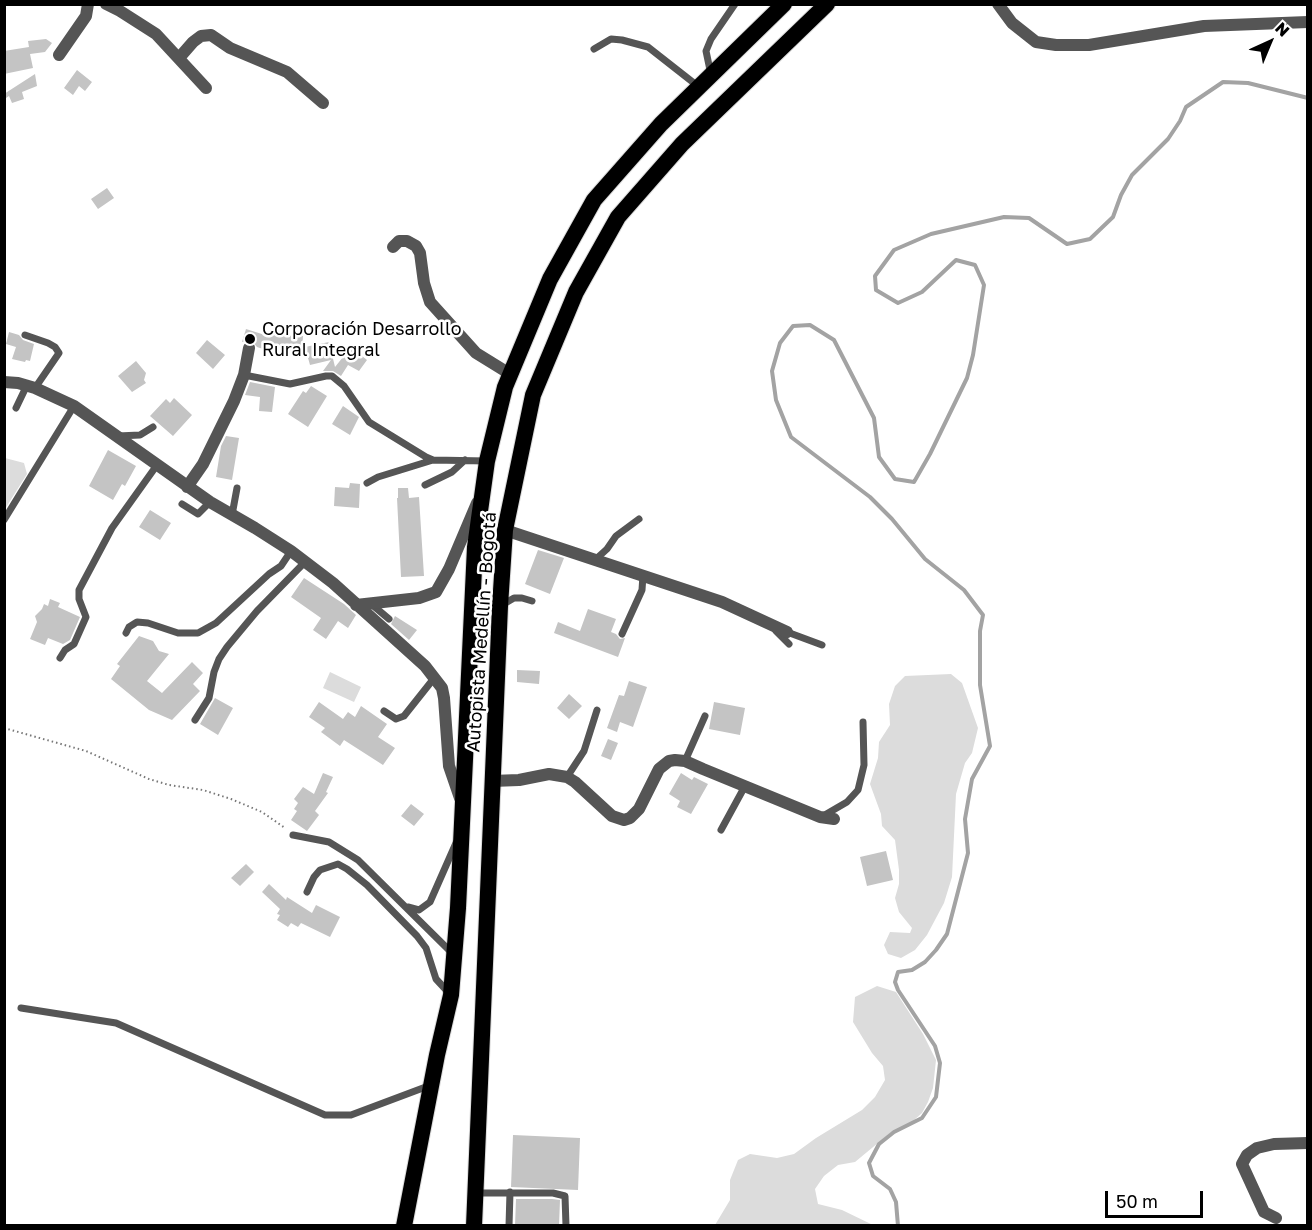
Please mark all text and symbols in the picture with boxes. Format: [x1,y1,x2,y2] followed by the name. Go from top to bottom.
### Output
[1240,12,1300,72] north arrow
[1271,18,1294,40] text: N
[262,318,461,360] place label: Corporación Desarrollo Rural Integral
[243,332,257,346] marker: Corporación Desarrollo Rural Integral
[463,511,501,753] street label: Autopista Medellín - Bogotá
[1108,1179,1206,1217] scale bar
[1116,1190,1158,1212] text: 50 m

